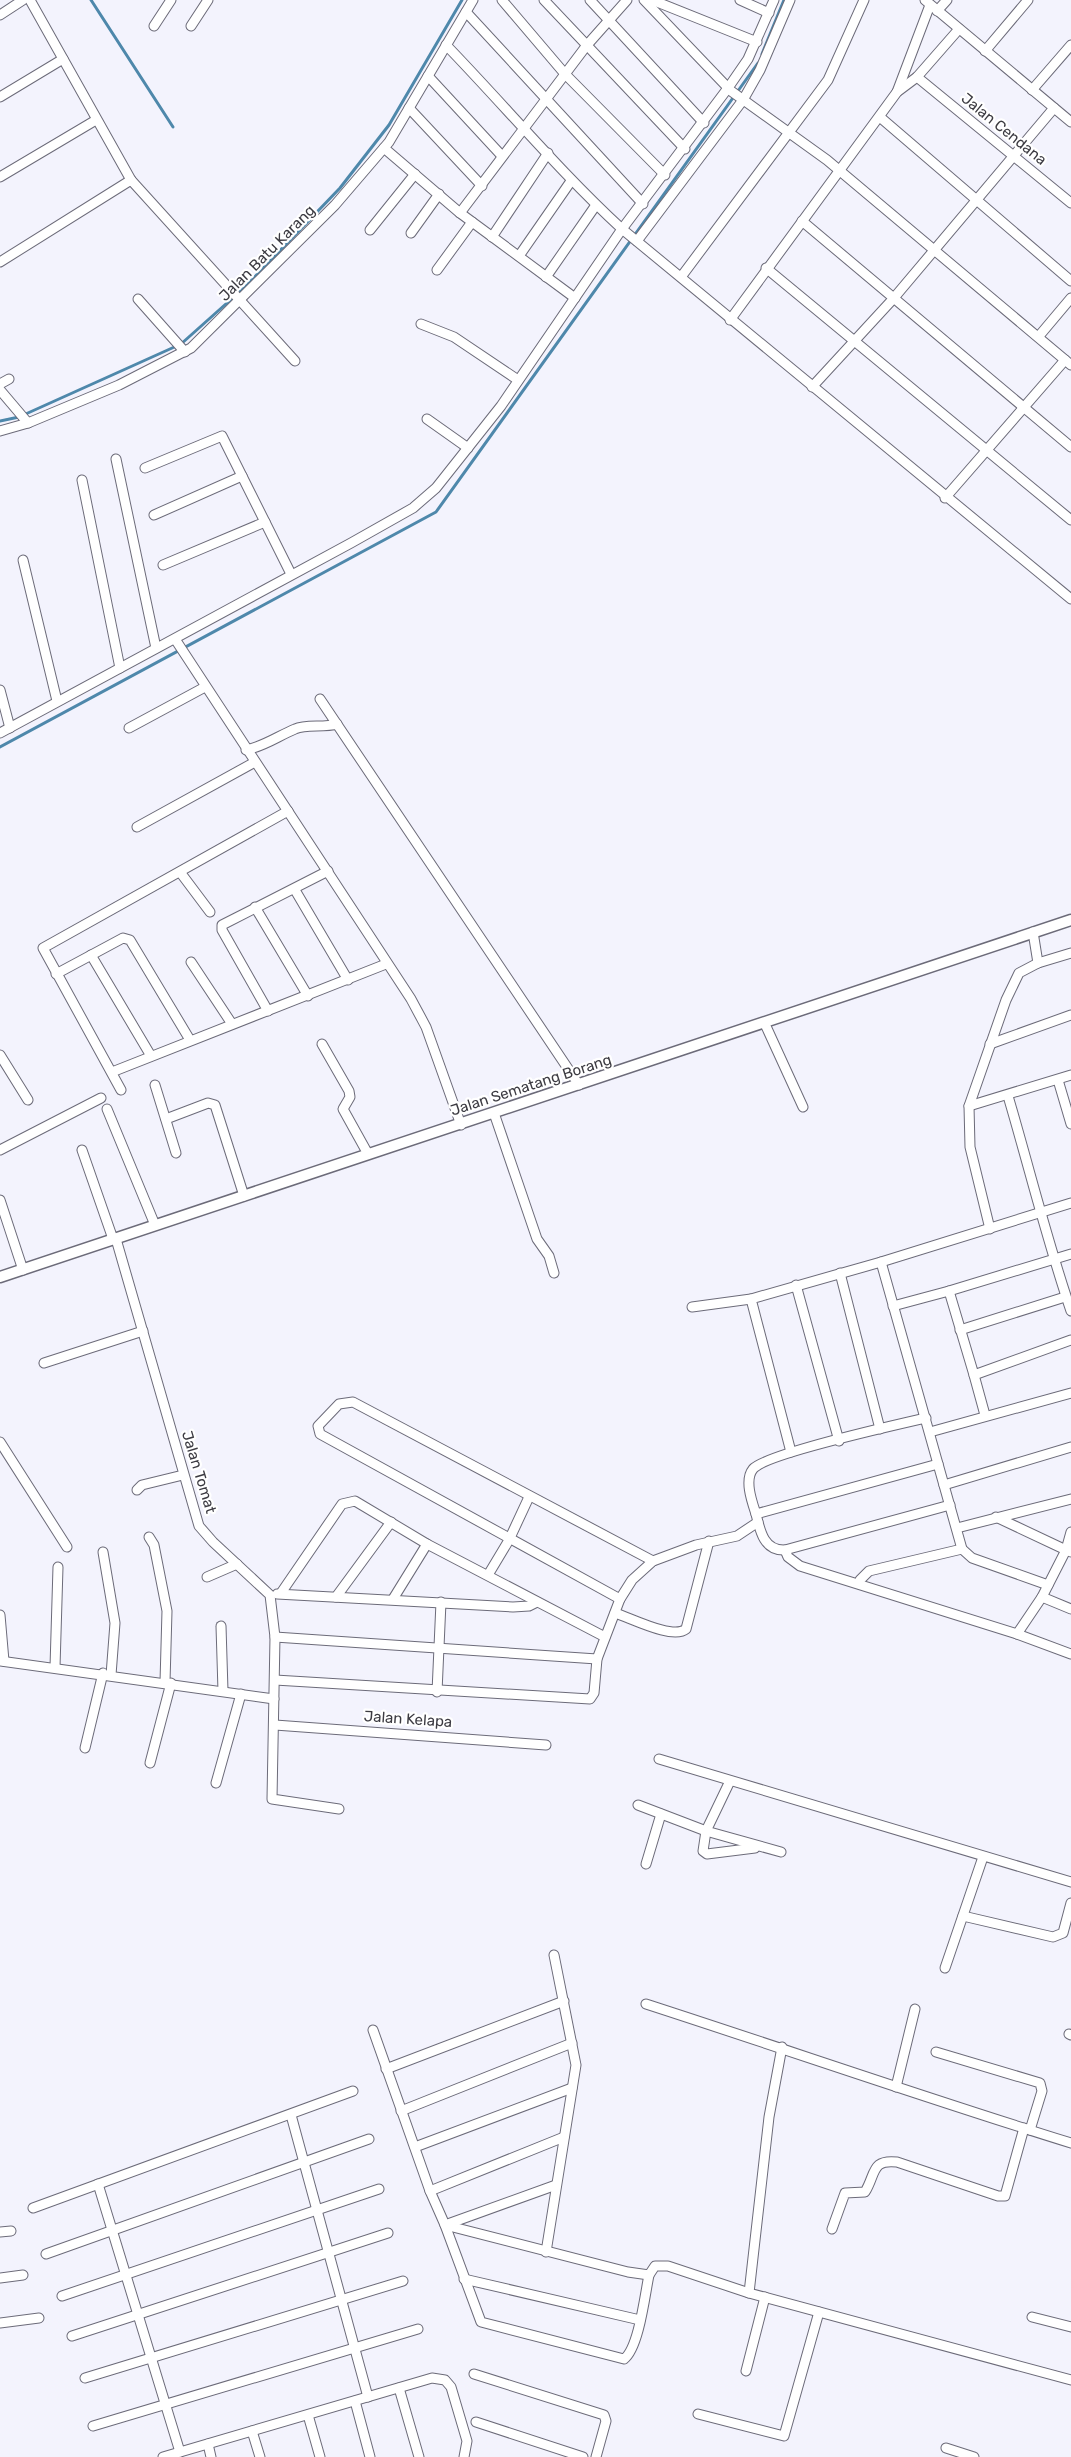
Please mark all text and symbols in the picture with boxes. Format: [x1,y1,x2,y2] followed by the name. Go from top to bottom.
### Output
[958,89,1050,169] street label: Jalan Cendana
[215,201,319,305] street label: Jalan Batu Karang
[448,1050,614,1120] street label: Jalan Sematang Borang
[178,1429,220,1516] street label: Jalan Tomat
[363,1707,453,1731] street label: Jalan Kelapa

